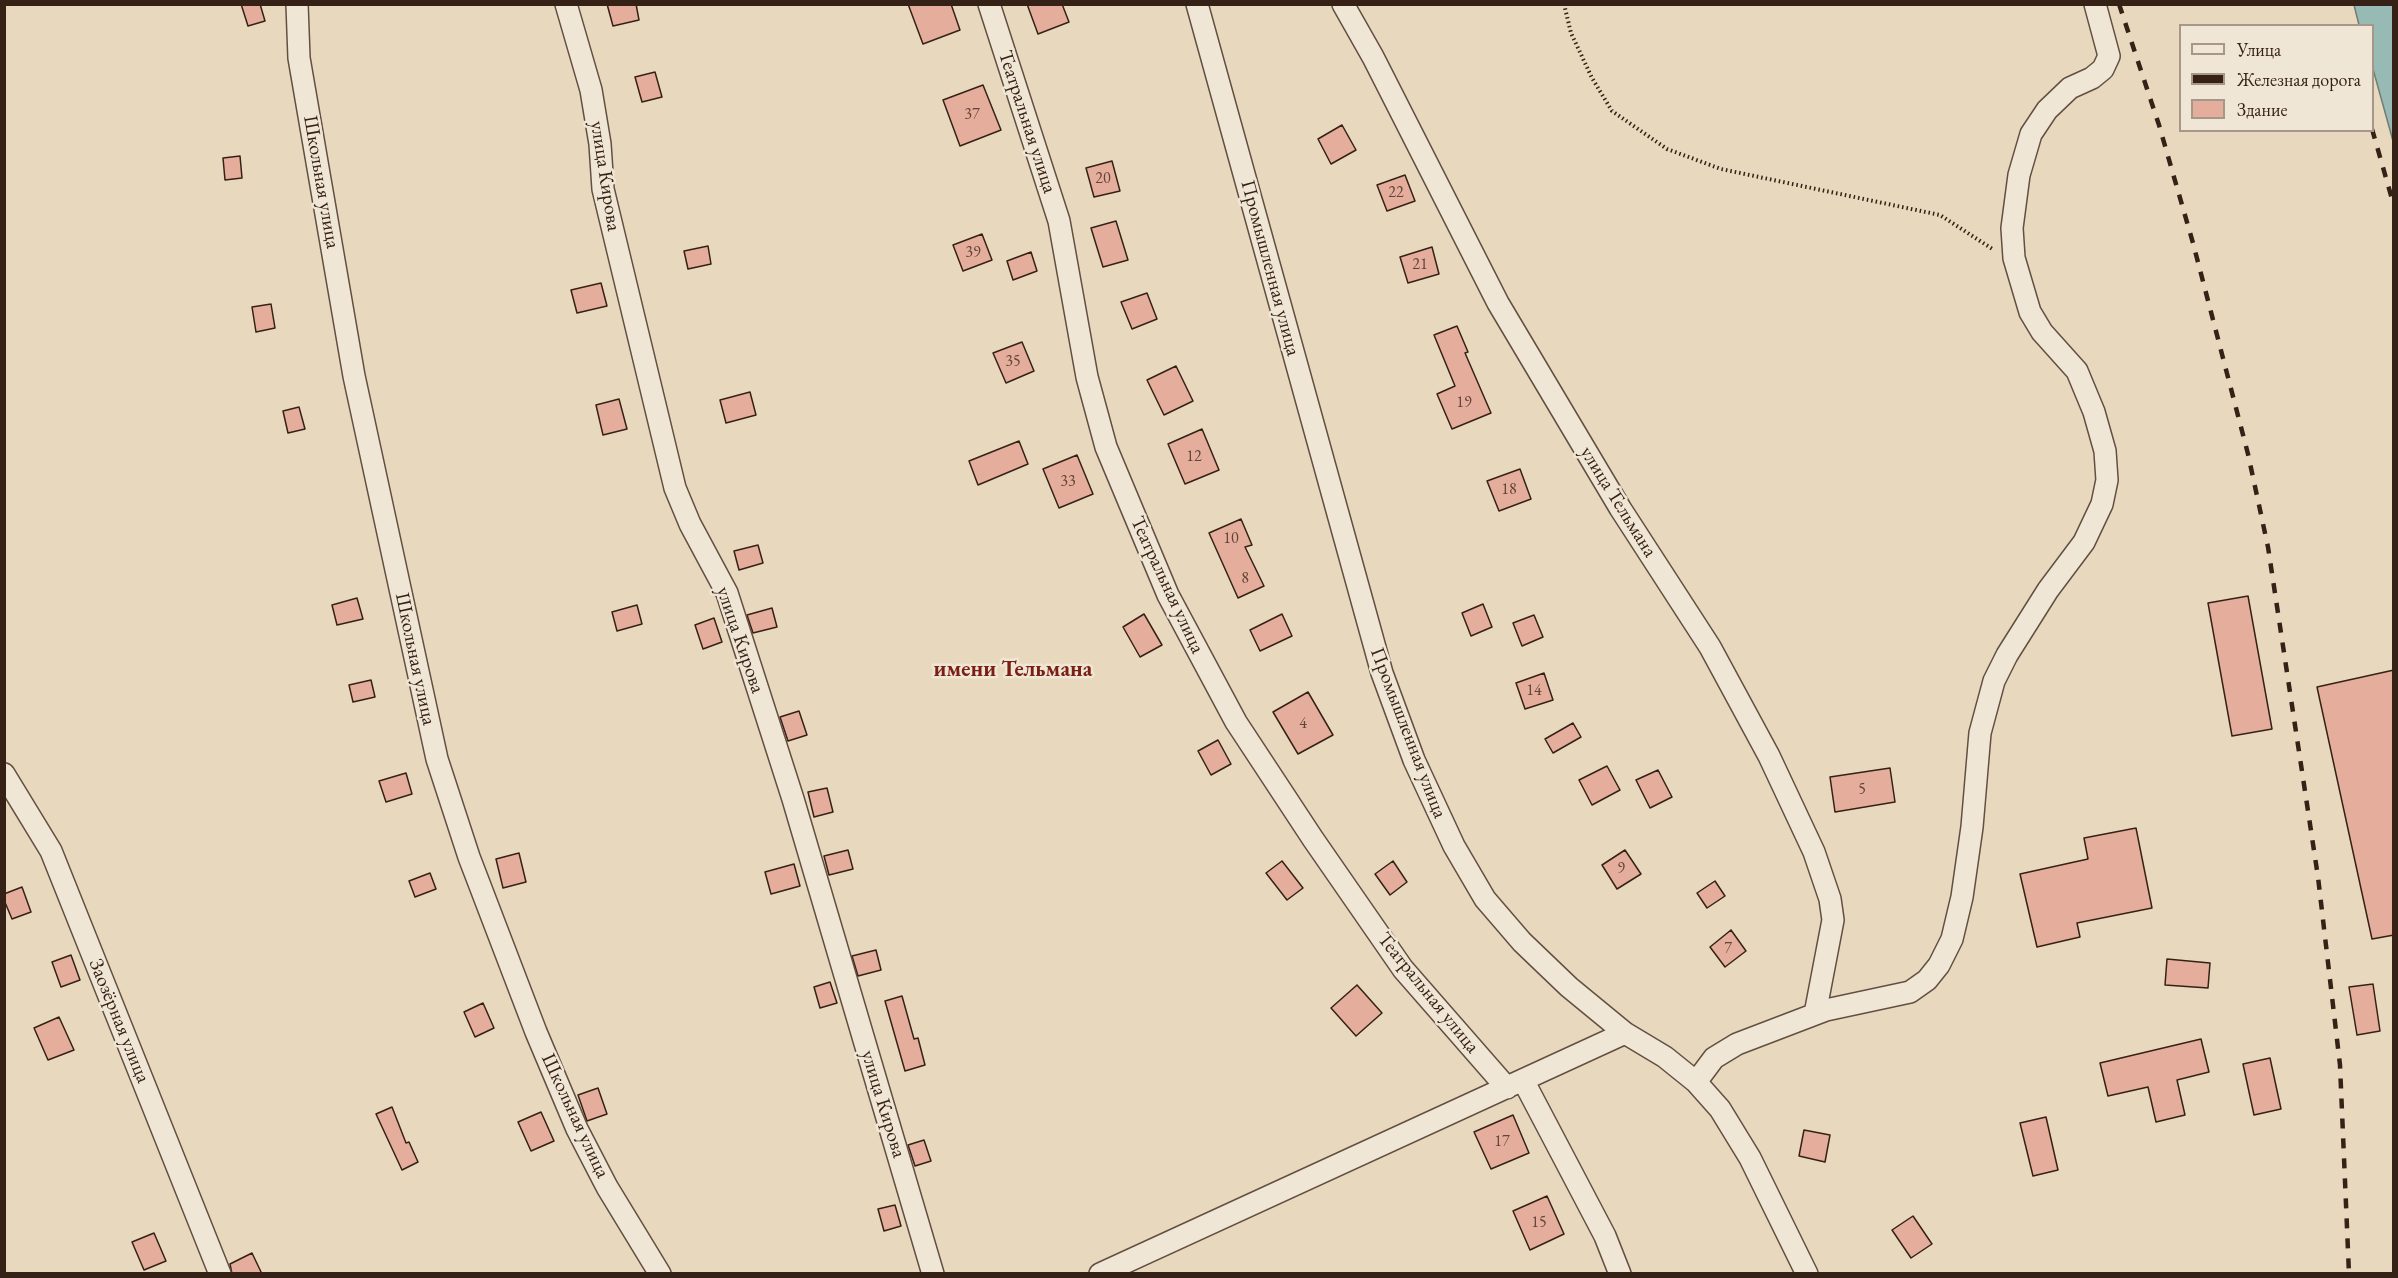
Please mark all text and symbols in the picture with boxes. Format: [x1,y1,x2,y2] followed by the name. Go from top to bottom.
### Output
[2179,24,2374,132] legend
[2237,38,2281,61] text: Улица
[993,48,1061,196] street label: Театральная улица
[2237,68,2361,91] text: Железная дорога
[2237,98,2287,121] text: Здание
[964,105,980,125] house number: 37
[297,114,345,250] street label: Школьная улица
[584,119,626,233] street label: улица Кирова
[1095,169,1111,189] house number: 20
[1235,177,1305,359] street label: Промышленная улица
[1388,183,1404,203] house number: 22
[965,243,981,263] house number: 39
[1412,255,1428,275] house number: 21
[1005,352,1021,372] house number: 35
[1456,393,1472,413] house number: 19
[1574,442,1662,562] street label: улица Тельмана
[1186,447,1202,467] house number: 12
[1060,472,1076,492] house number: 33
[1501,480,1517,500] house number: 18
[1125,513,1209,657] street label: Театральная улица
[1223,529,1239,549] house number: 10
[1241,569,1249,589] house number: 8
[711,584,769,696] street label: улица Кирова
[389,591,441,727] street label: Школьная улица
[1364,644,1452,822] street label: Промышленная улица
[934,657,1092,683] district label: имени Тельмана
[1526,681,1542,701] house number: 14
[1299,714,1307,734] house number: 4
[1858,780,1866,800] house number: 5
[1617,859,1625,879] house number: 9
[1372,928,1484,1058] street label: Театральная улица
[1724,939,1732,959] house number: 7
[83,955,155,1087] street label: Заозёрная улица
[855,1047,911,1161] street label: улица Кирова
[536,1050,614,1182] street label: Школьная улица
[1494,1132,1510,1152] house number: 17
[1531,1213,1547,1233] house number: 15

